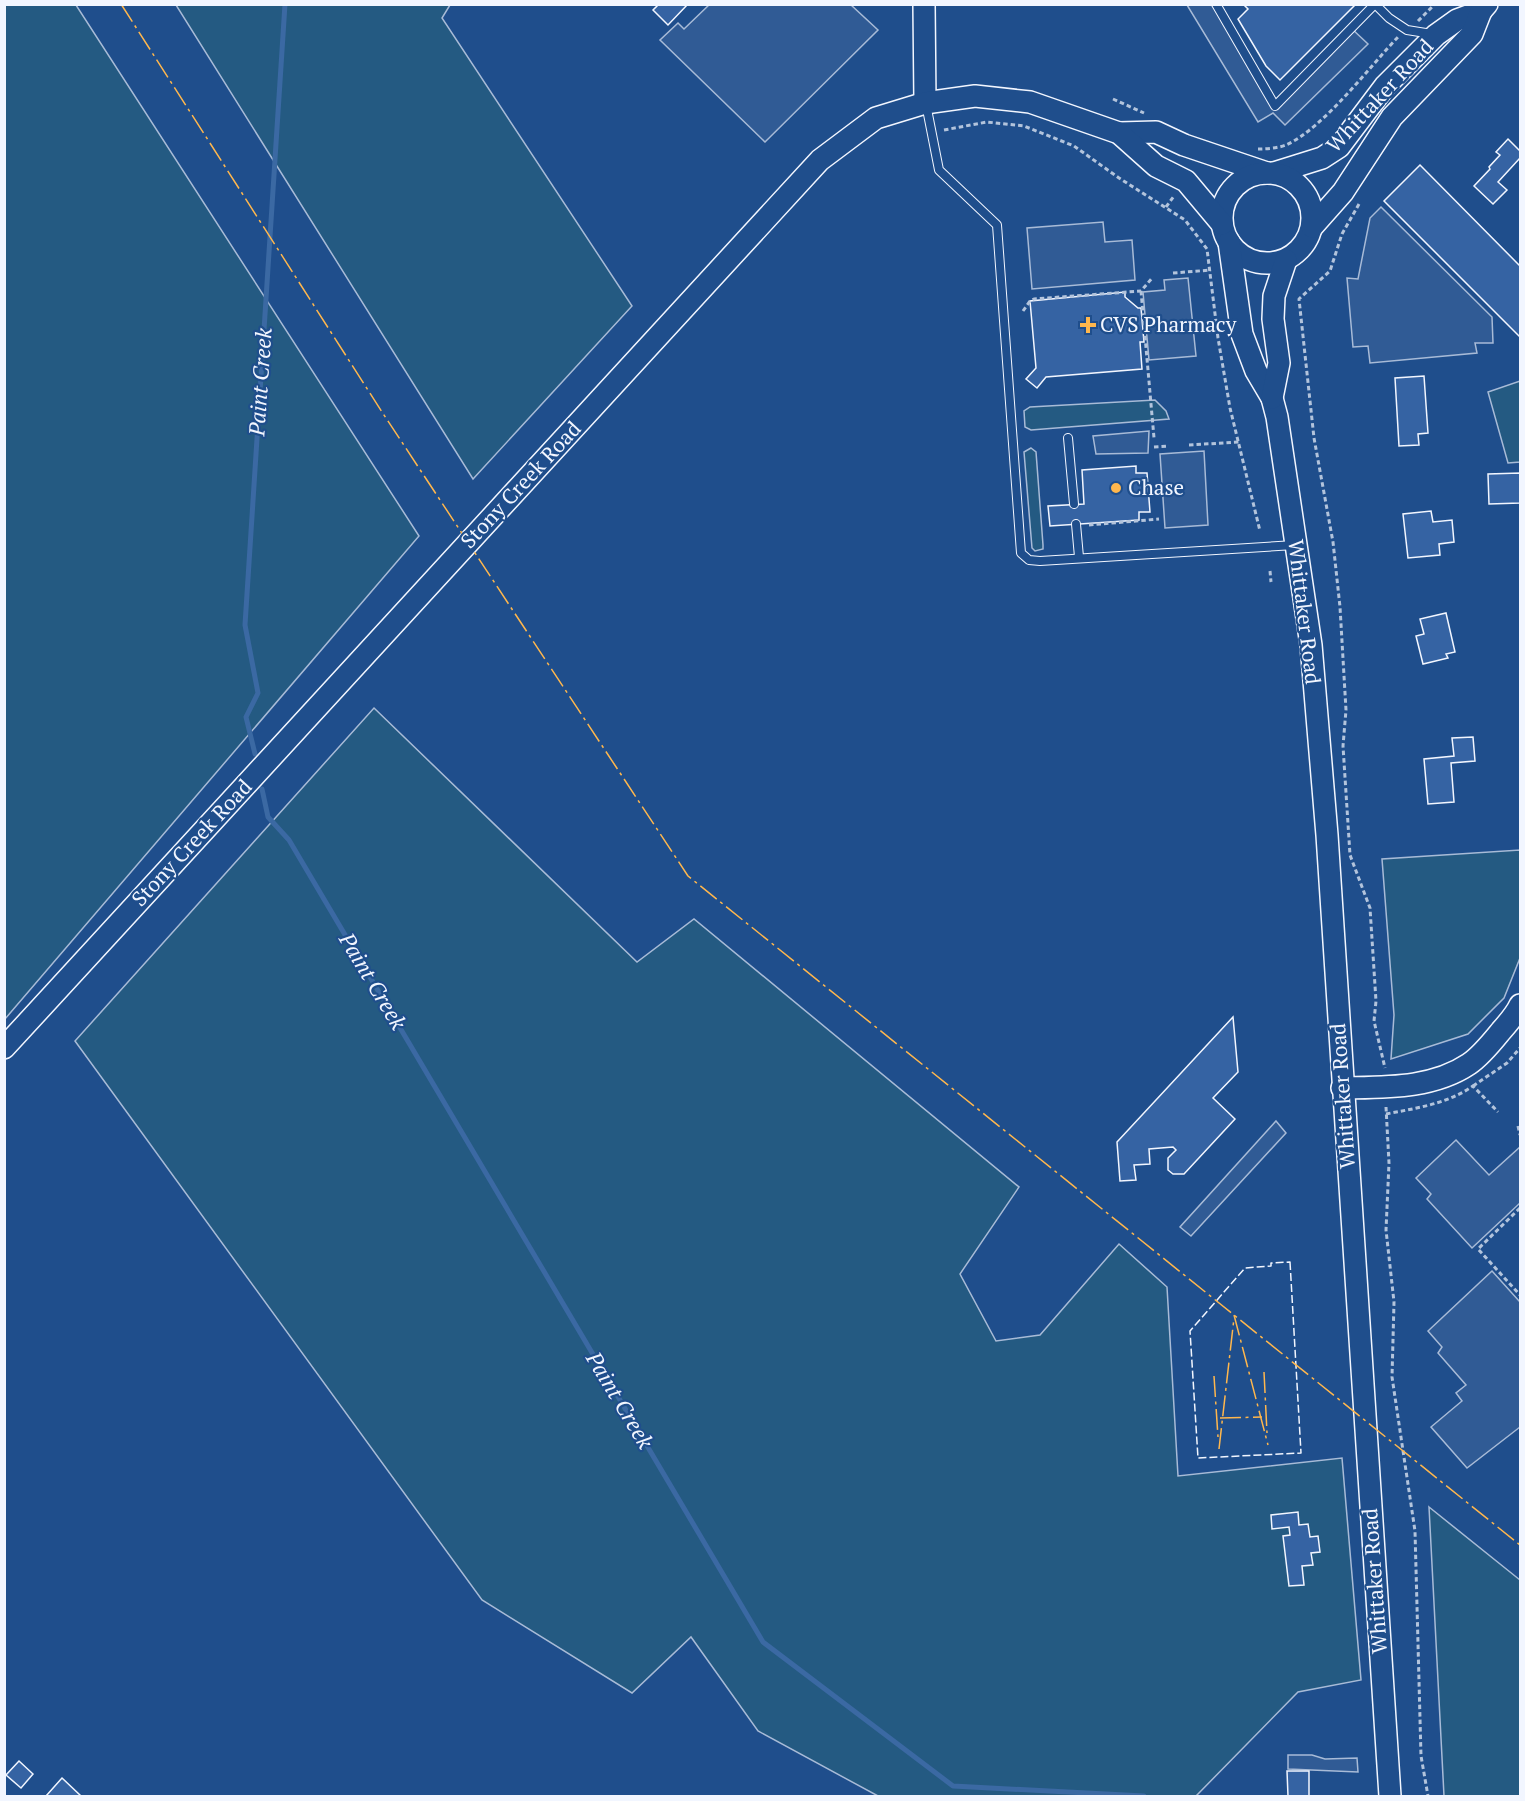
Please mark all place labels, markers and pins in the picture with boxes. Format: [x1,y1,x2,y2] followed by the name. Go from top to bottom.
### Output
[1100,310,1237,338] place label: CVS Pharmacy
[1081,318,1095,332] marker: CVS Pharmacy
[1128,473,1184,501] place label: Chase
[1109,481,1123,495] marker: Chase

